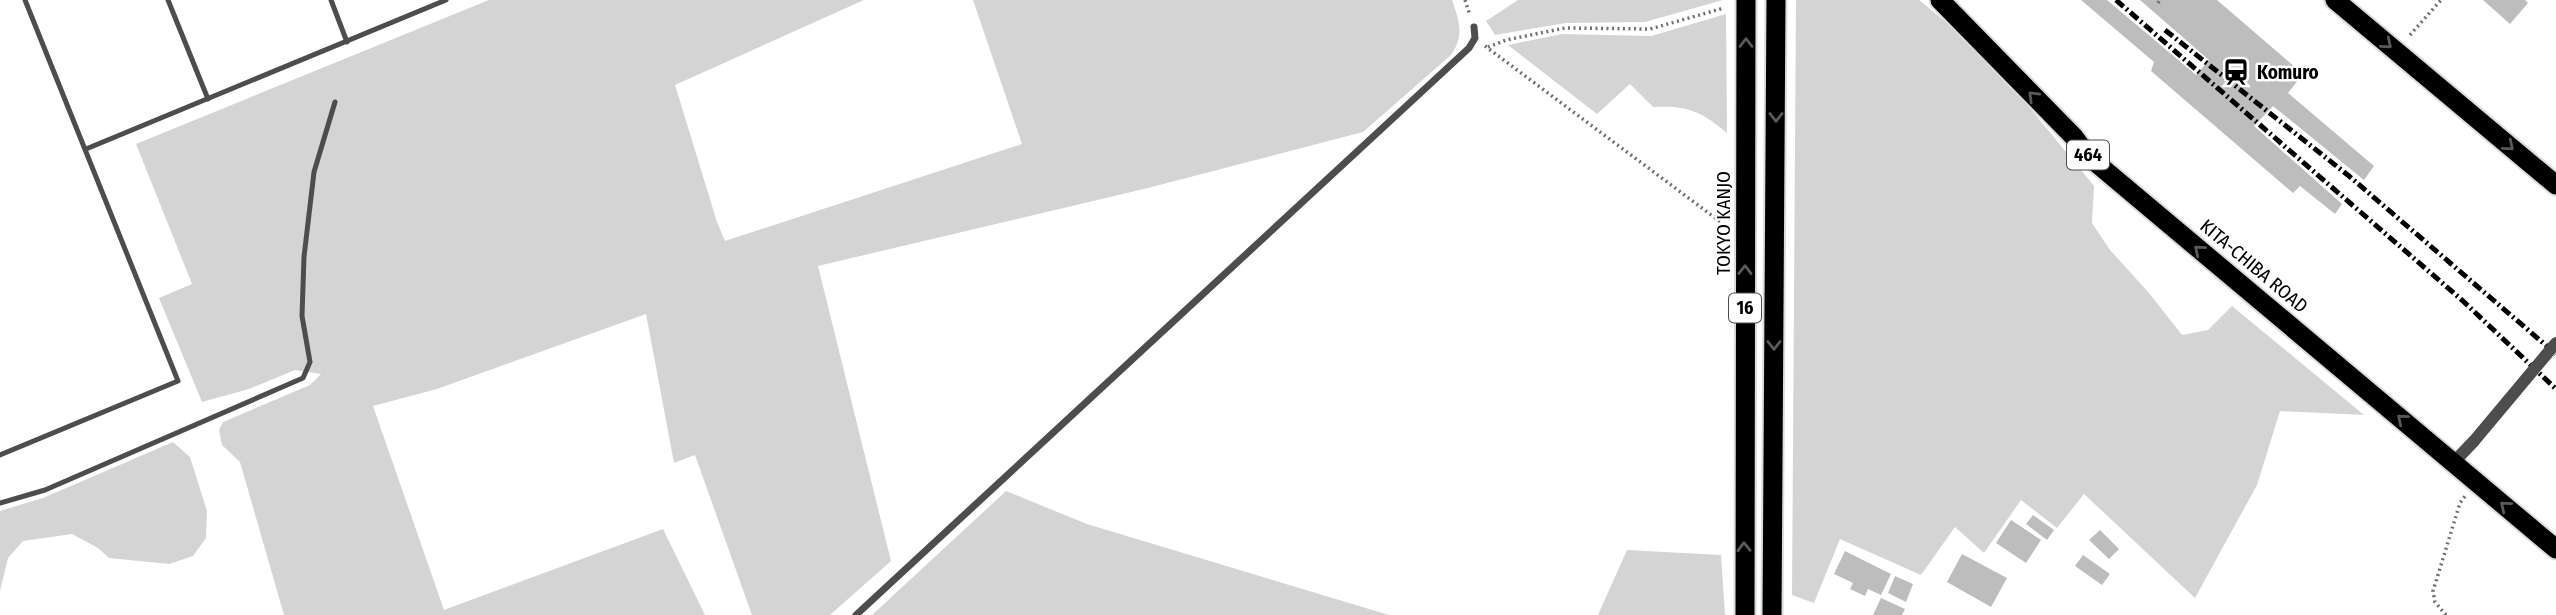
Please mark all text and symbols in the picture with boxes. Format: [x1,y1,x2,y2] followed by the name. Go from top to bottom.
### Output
[2379,36,2392,48] one-way arrow
[1738,37,1754,48] one-way arrow
[2221,57,2251,87] station icon: Komuro
[2257,61,2319,84] place label: Komuro
[2028,91,2041,104] one-way arrow
[1768,112,1783,123] one-way arrow
[2502,137,2514,150] one-way arrow
[2067,140,2109,170] road number: 464
[1712,171,1735,275] street label: TOKYO KANJO
[2195,214,2313,318] street label: KITA-CHIBA ROAD
[2194,246,2207,258] one-way arrow
[1737,265,1753,275] one-way arrow
[1729,294,1761,322] road number: 16
[1766,340,1782,350] one-way arrow
[2397,415,2410,427] one-way arrow
[2500,502,2513,514] one-way arrow
[1736,541,1752,552] one-way arrow

